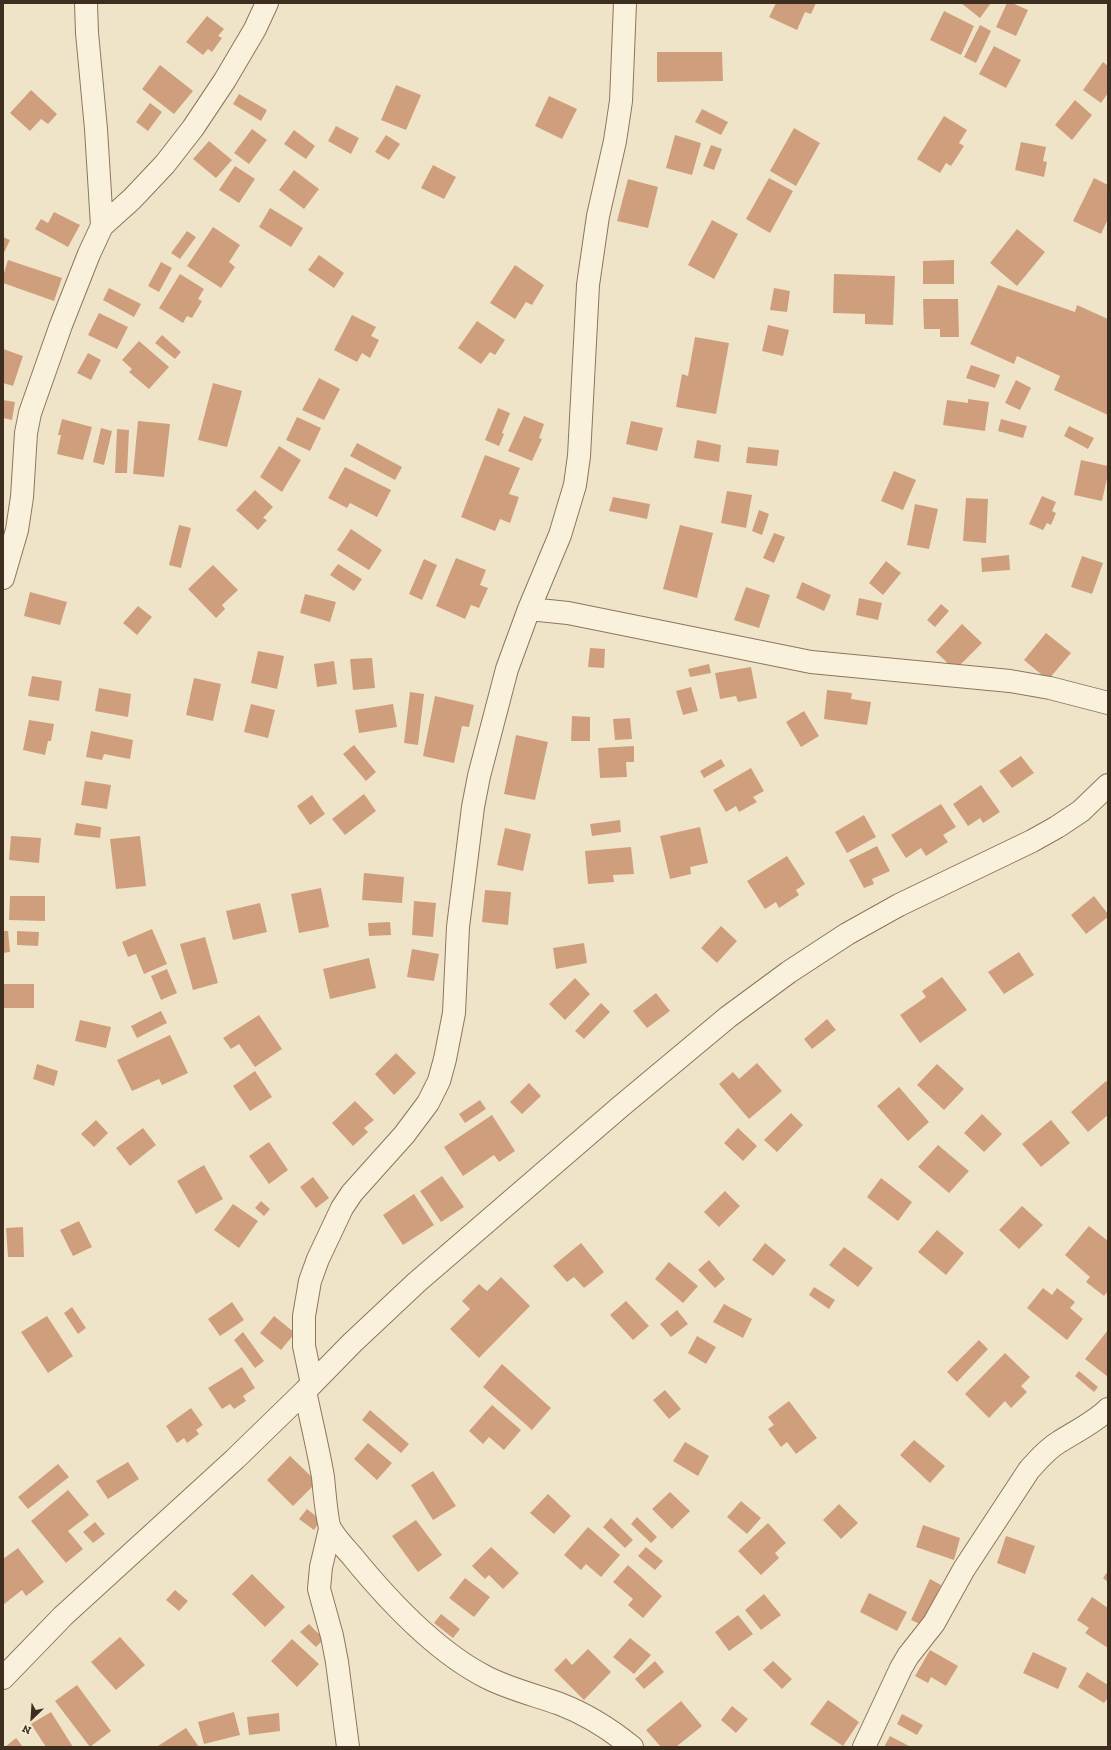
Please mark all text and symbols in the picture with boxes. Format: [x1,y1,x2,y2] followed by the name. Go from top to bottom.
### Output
[12,1698,52,1738] north arrow
[20,1722,33,1737] text: N

